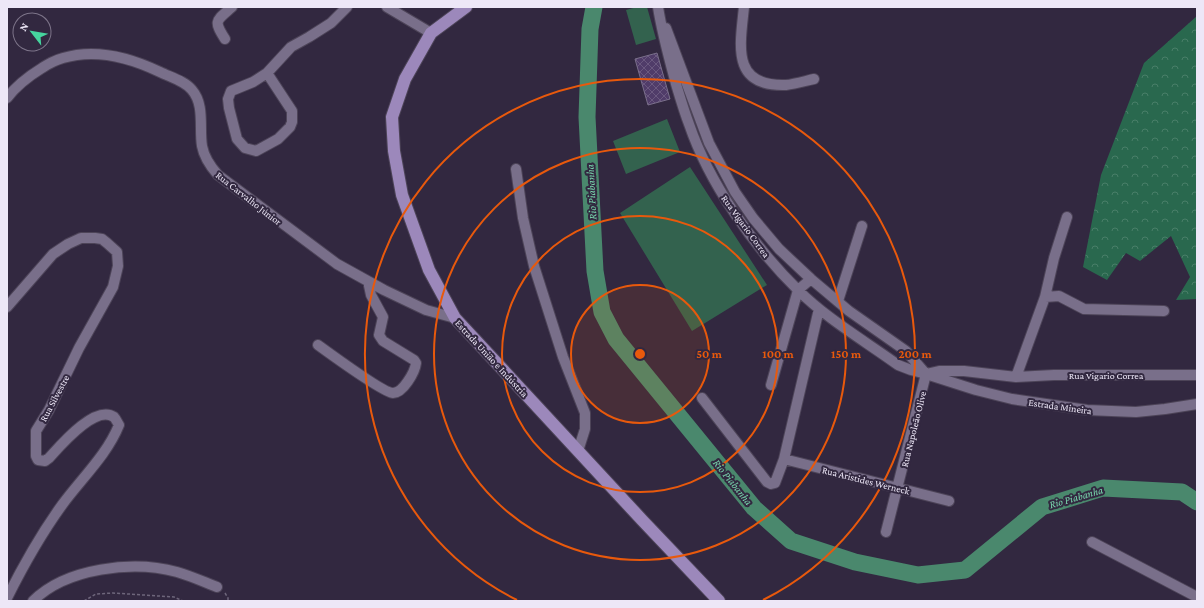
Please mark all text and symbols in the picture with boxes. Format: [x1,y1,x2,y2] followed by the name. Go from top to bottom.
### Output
[12,12,52,52] north arrow
[16,20,31,33] text: N
[584,164,598,220] water label: Rio Piabanha
[214,169,284,228] street label: Rua Carvalho Júnior
[719,193,772,260] street label: Rua Vigario Correa
[453,317,531,400] street label: Estrada União e Indústria
[633,347,647,361] centre of rings
[696,347,723,361] text: 50 m
[762,347,795,361] text: 100 m
[831,347,862,361] text: 150 m
[898,347,932,361] text: 200 m
[1069,370,1144,381] street label: Rua Vigario Correa
[38,373,72,423] street label: Rua Silvestre
[899,389,928,468] street label: Rua Napoleão Olive
[1028,397,1093,416] street label: Estrada Mineira
[711,457,755,507] water label: Rio Piabanha
[821,464,911,497] street label: Rua Aristides Werneck
[1048,484,1104,510] water label: Rio Piabanha

